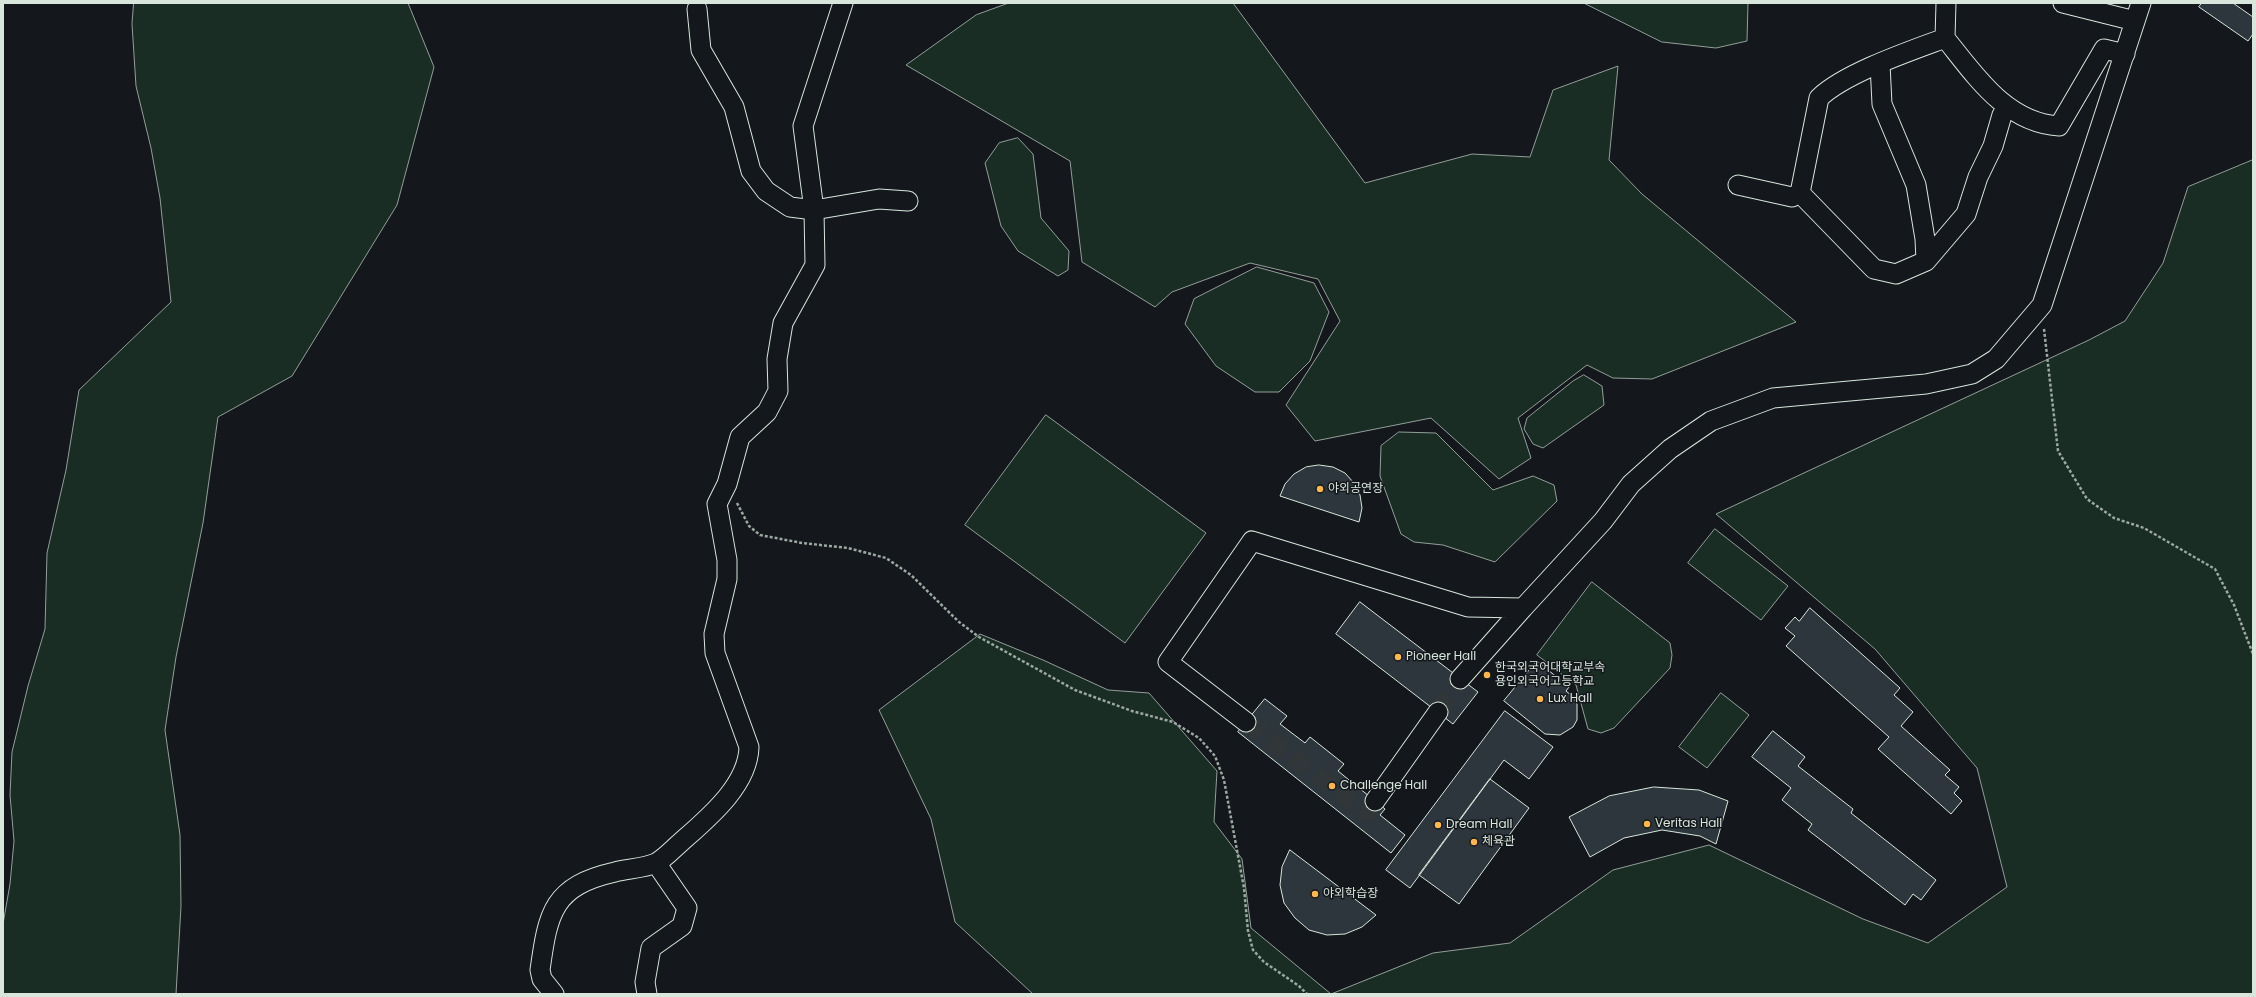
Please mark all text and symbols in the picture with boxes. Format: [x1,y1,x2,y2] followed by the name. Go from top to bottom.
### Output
[1328,482,1383,496] place label: 야외공연장
[1315,484,1325,494] marker: 야외공연장
[1406,650,1476,664] place label: Pioneer Hall
[1393,652,1403,662] marker: Pioneer Hall
[1495,661,1605,689] place label: 한국외국어대학교부속 용인외국어고등학교
[1482,670,1492,680] marker: 한국외국어대학교부속 용인외국어고등학교
[1548,692,1592,706] place label: Lux Hall
[1535,694,1545,704] marker: Lux Hall
[1340,779,1427,793] place label: Challenge Hall
[1327,781,1337,791] marker: Challenge Hall
[1655,817,1722,831] place label: Veritas Hall
[1446,818,1512,832] place label: Dream Hall
[1642,819,1652,829] marker: Veritas Hall
[1433,820,1443,830] marker: Dream Hall
[1482,835,1515,849] place label: 체육관
[1469,837,1479,847] marker: 체육관
[1323,887,1378,901] place label: 야외학습장
[1310,889,1320,899] marker: 야외학습장

